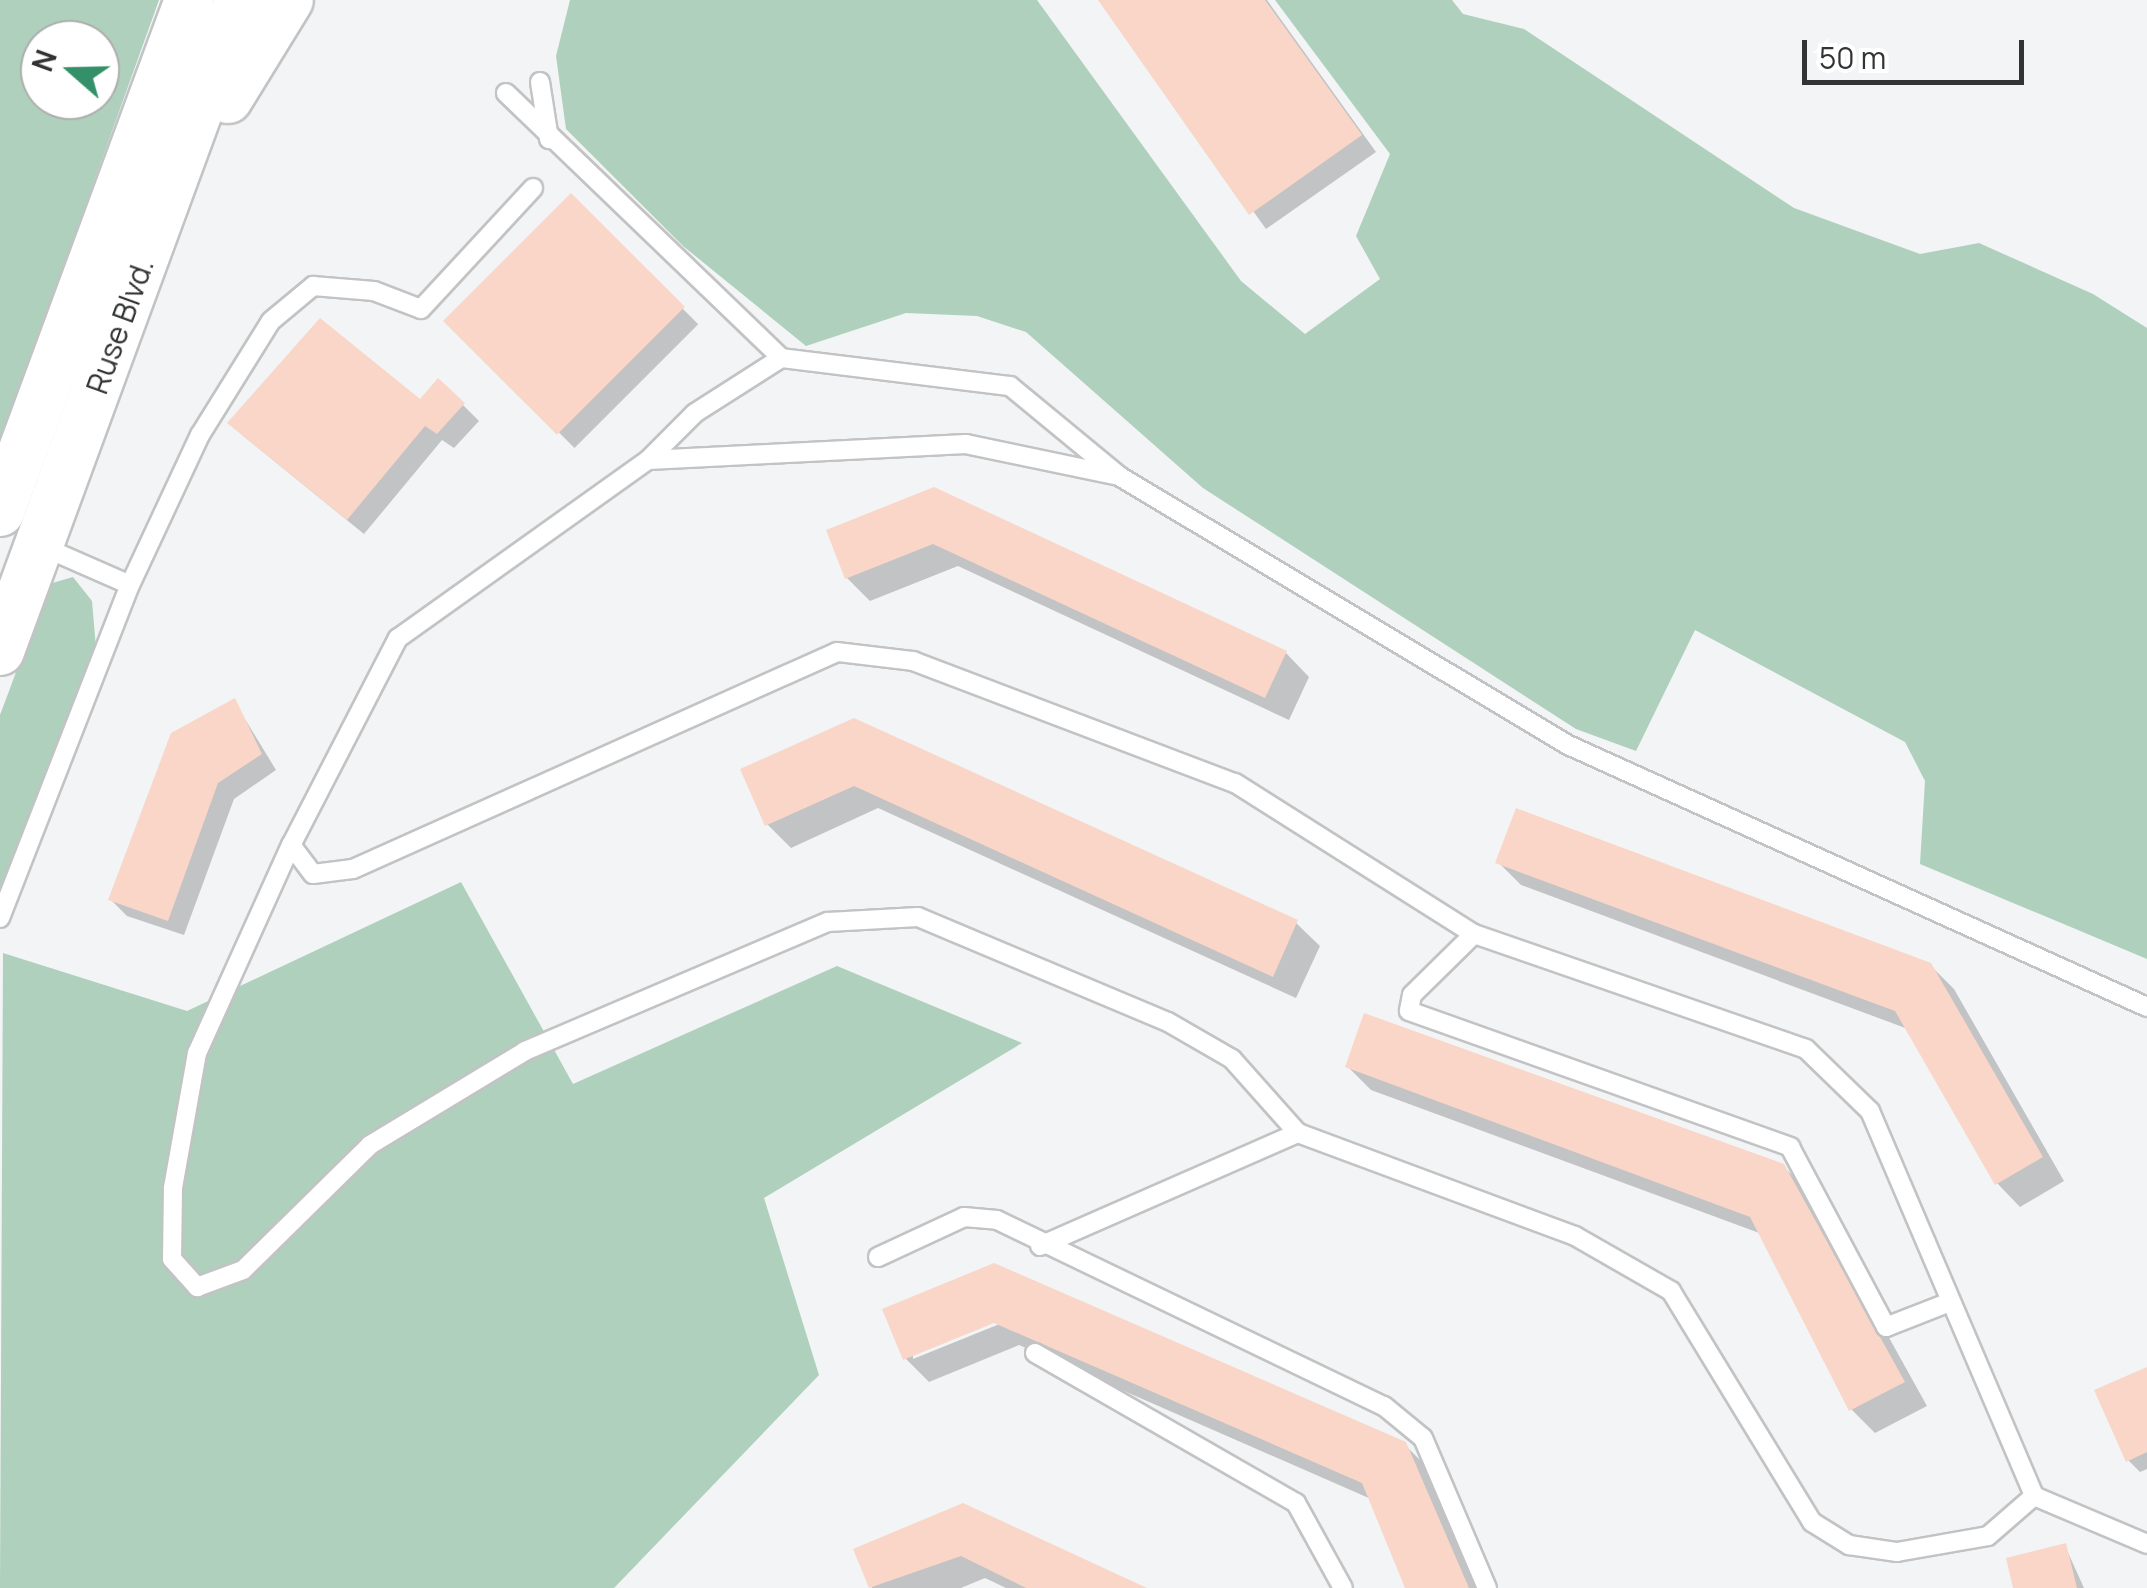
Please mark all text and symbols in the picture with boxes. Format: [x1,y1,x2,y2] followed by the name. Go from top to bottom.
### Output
[20,20,120,120] north arrow
[1807,20,2030,82] scale bar
[1819,37,1886,78] text: 50 m
[22,44,65,76] text: N
[79,253,161,399] street label: Ruse Blvd.

